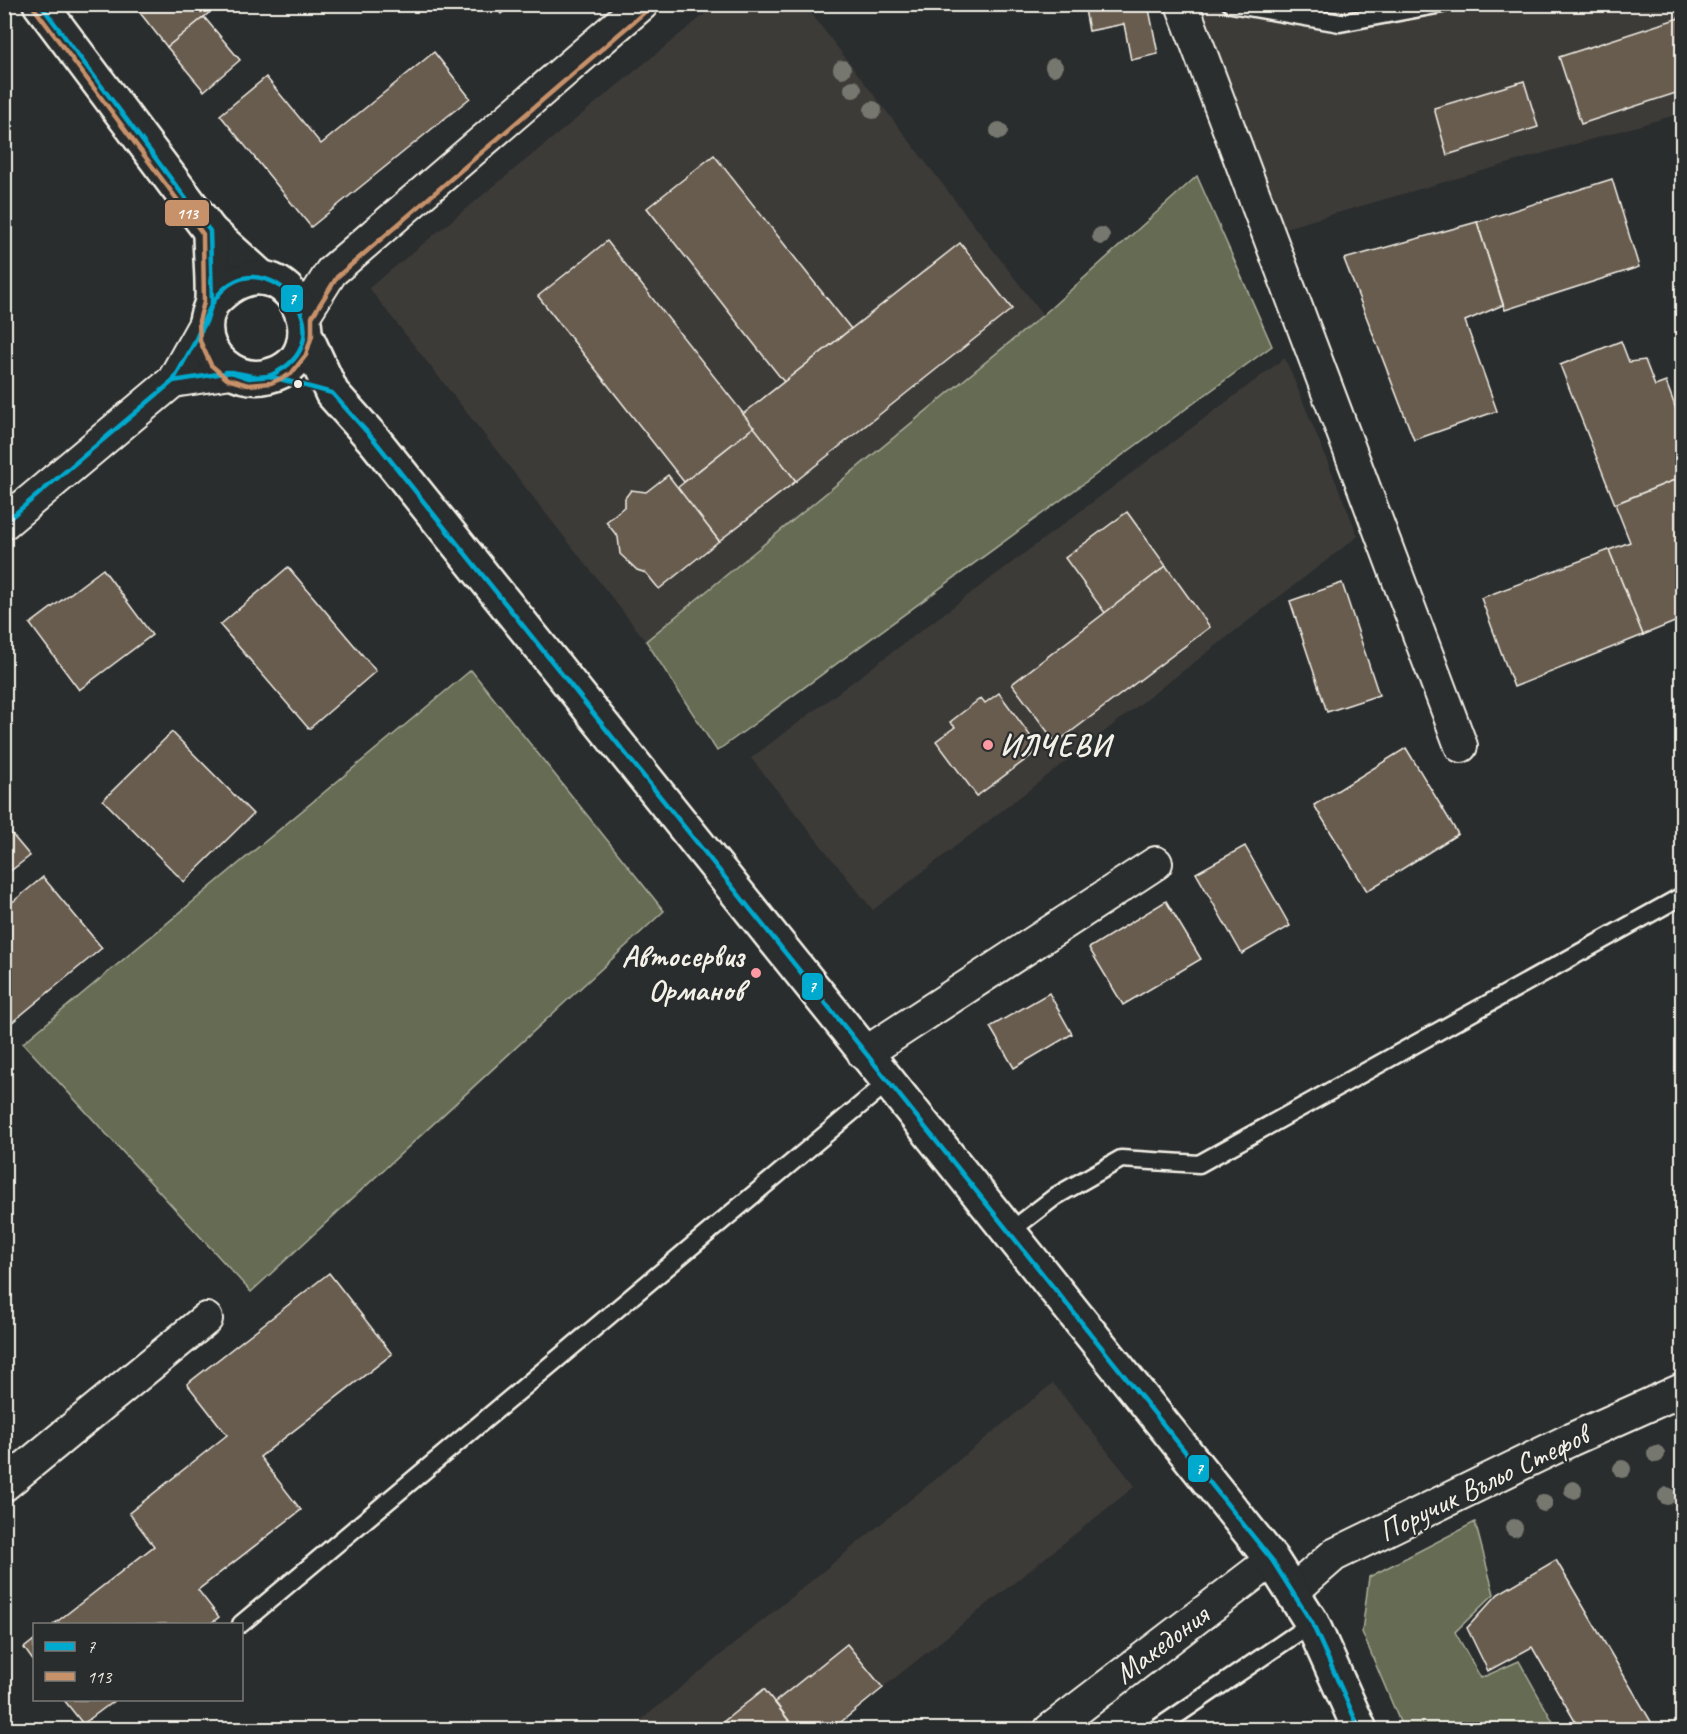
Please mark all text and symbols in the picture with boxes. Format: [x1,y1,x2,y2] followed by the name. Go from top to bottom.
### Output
[164,199,210,227] line badge: 113
[176,204,200,224] text: 113
[280,284,304,313] line badge: 7
[288,289,297,309] text: 7
[292,378,304,390] unlabelled marker
[1000,726,1114,764] place label: ИЛЧЕВИ
[981,738,995,752] marker: ИЛЧЕВИ
[622,937,750,1009] place label: Автосервиз Орманов
[749,966,763,980] marker: Автосервиз Орманов
[801,972,824,1001] line badge: 7
[808,977,817,997] text: 7
[1372,1414,1599,1550] street label: Поручик Въльо Стефов
[1187,1454,1210,1483] line badge: 7
[1195,1459,1204,1479] text: 7
[1106,1595,1218,1692] street label: Македония
[33,1623,243,1701] legend
[87,1636,96,1658] text: 7
[87,1666,113,1688] text: 113

